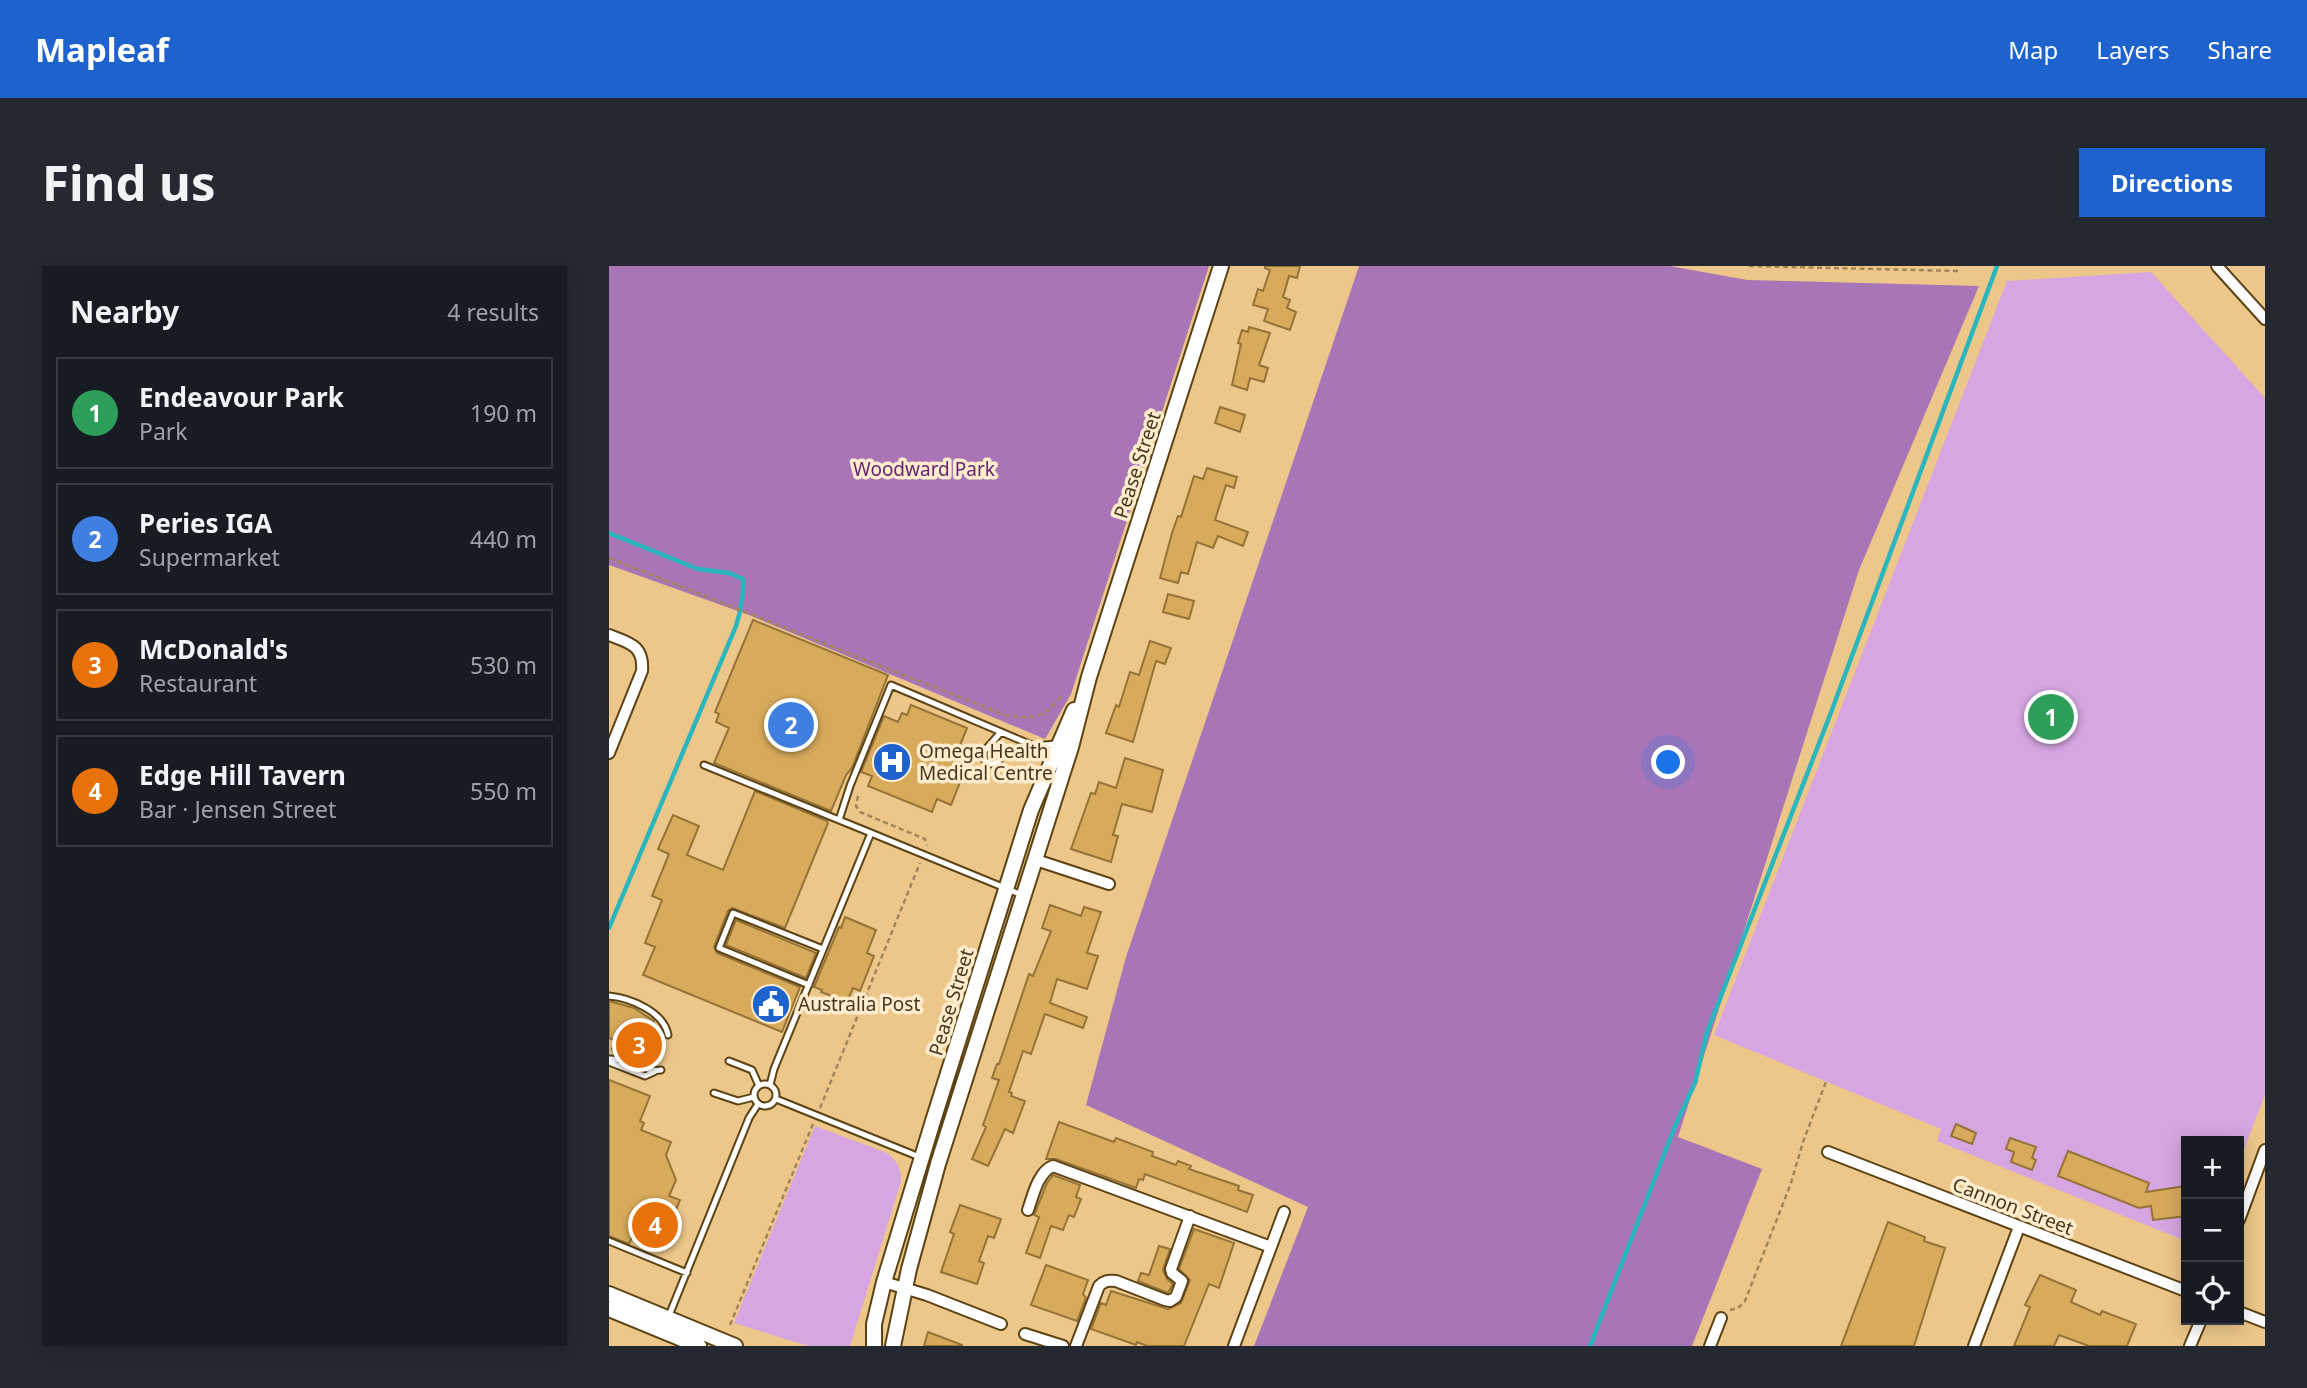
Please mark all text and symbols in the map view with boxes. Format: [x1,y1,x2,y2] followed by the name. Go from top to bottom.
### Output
[35,27,169,72] text: Mapleaf
[2008,33,2058,66] text: Map
[2096,33,2170,66] text: Layers
[2208,33,2272,66] text: Share
[2079,148,2265,217] button: Directions
[42,149,216,215] text: Find us
[70,291,179,332] text: Nearby
[447,296,539,328] text: 4 results
[139,379,344,415] text: Endeavour Park
[88,397,102,429] text: 1
[470,397,537,429] text: 190 m
[1108,408,1167,522] street label: Pease Street
[139,415,188,447] text: Park
[853,456,995,482] park label: Woodward Park
[139,505,272,541] text: Peries IGA
[88,523,102,555] text: 2
[470,523,537,555] text: 440 m
[139,541,280,573] text: Supermarket
[139,631,288,667] text: McDonald's
[88,649,102,681] text: 3
[470,649,537,681] text: 530 m
[139,667,257,699] text: Restaurant
[2028,691,2074,743] pin: 1
[768,699,814,751] pin: 2
[919,738,1053,786] place label: Omega Health Medical Centre
[871,741,913,783] hospital icon: Omega Health Medical Centre
[1651,745,1685,779] your location
[139,757,346,793] text: Edge Hill Tavern
[88,775,102,807] text: 4
[470,775,537,807] text: 550 m
[139,793,336,825] text: Bar · Jensen Street
[922,945,980,1059] street label: Pease Street
[750,983,792,1025] public building icon: Australia Post
[798,991,920,1017] place label: Australia Post
[616,1019,662,1071] pin: 3
[2181,1136,2244,1325] map controls
[2181,1136,2244,1199] button: +
[1949,1171,2077,1241] street label: Cannon Street
[632,1199,678,1251] pin: 4
[2181,1199,2244,1262] button: −
[2181,1262,2244,1325] button: locate

